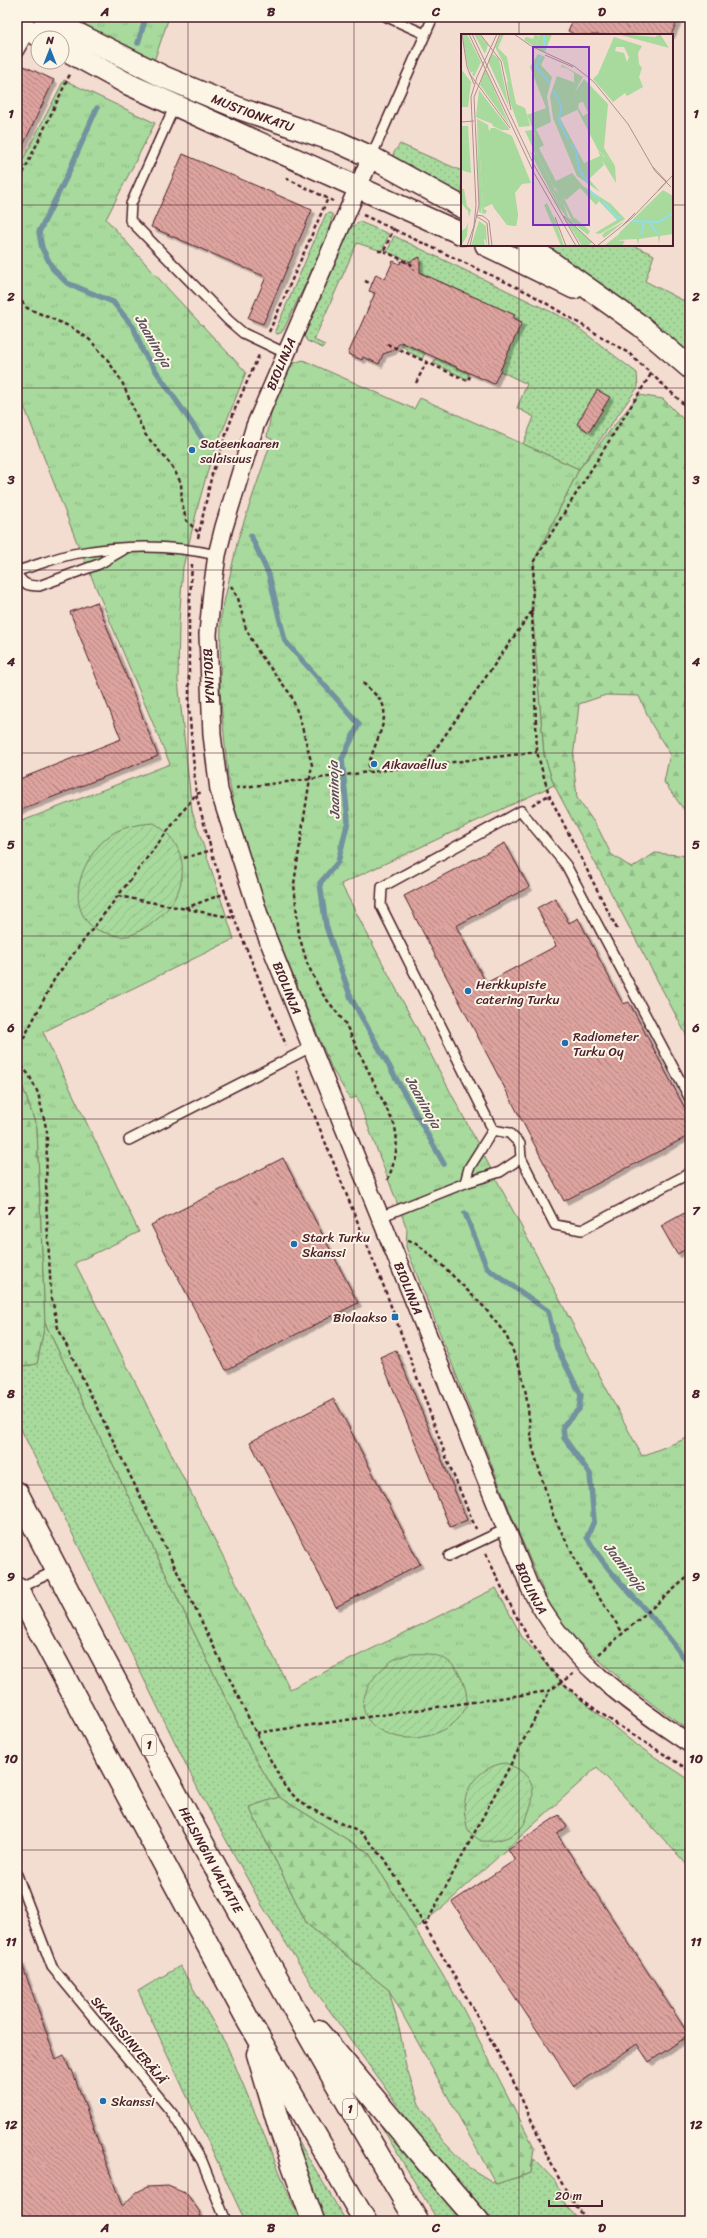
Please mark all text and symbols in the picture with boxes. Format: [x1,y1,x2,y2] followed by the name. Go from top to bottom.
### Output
[100,0,109,23] text: A
[267,0,276,23] text: B
[431,0,441,23] text: C
[598,0,606,23] text: D
[30,30,70,70] north arrow
[45,31,54,50] text: N
[461,34,673,246] inset map
[208,87,298,138] street label: MUSTIONKATU
[8,102,14,125] text: 1
[693,102,699,125] text: 1
[6,285,15,308] text: 2
[691,285,700,308] text: 2
[128,310,179,374] water label: Jaaninoja
[260,334,302,394] street label: BIOLINJA
[199,432,279,470] place label: Sateenkaaren salaisuus
[187,445,197,455] marker: Sateenkaaren salaisuus
[6,468,15,491] text: 3
[691,468,700,491] text: 3
[197,648,222,704] street label: BIOLINJA
[6,650,16,673] text: 4
[691,650,701,673] text: 4
[381,753,447,776] place label: Aikavaellus
[320,759,348,819] water label: Jaaninoja
[369,759,379,769] marker: Aikavaellus
[7,833,15,856] text: 5
[692,833,700,856] text: 5
[266,958,309,1018] street label: BIOLINJA
[476,973,560,1011] place label: Herkkupiste catering Turku
[463,986,473,996] marker: Herkkupiste catering Turku
[6,1016,15,1039] text: 6
[691,1016,700,1039] text: 6
[573,1025,639,1063] place label: Radiometer Turku Oy
[560,1038,570,1048] marker: Radiometer Turku Oy
[398,1071,449,1135] water label: Jaaninoja
[7,1199,16,1222] text: 7
[692,1199,701,1222] text: 7
[302,1226,370,1264] place label: Stark Turku Skanssi
[289,1239,299,1249] marker: Stark Turku Skanssi
[388,1258,430,1318] street label: BIOLINJA
[333,1306,387,1329] place label: Biolaakso
[390,1312,400,1322] marker: Biolaakso
[6,1382,15,1405] text: 8
[691,1382,700,1405] text: 8
[597,1537,654,1599] water label: Jaaninoja
[509,1559,554,1619] street label: BIOLINJA
[7,1565,15,1588] text: 9
[692,1565,700,1588] text: 9
[142,1735,156,1755] road number: 1
[4,1747,18,1770] text: 10
[689,1747,703,1770] text: 10
[173,1802,250,1918] street label: HELSINGIN VALTATIE
[5,1930,17,1953] text: 11
[690,1930,702,1953] text: 11
[85,1991,174,2090] street label: SKANSSINVERÄJÄ
[111,2090,155,2113] place label: Skanssi
[98,2096,108,2106] marker: Skanssi
[343,2099,357,2119] road number: 1
[4,2113,18,2136] text: 12
[689,2113,703,2136] text: 12
[549,2182,602,2208] scale bar
[555,2185,582,2207] text: 20 m
[100,2216,109,2238] text: A
[267,2216,276,2238] text: B
[431,2216,441,2238] text: C
[598,2216,606,2238] text: D

